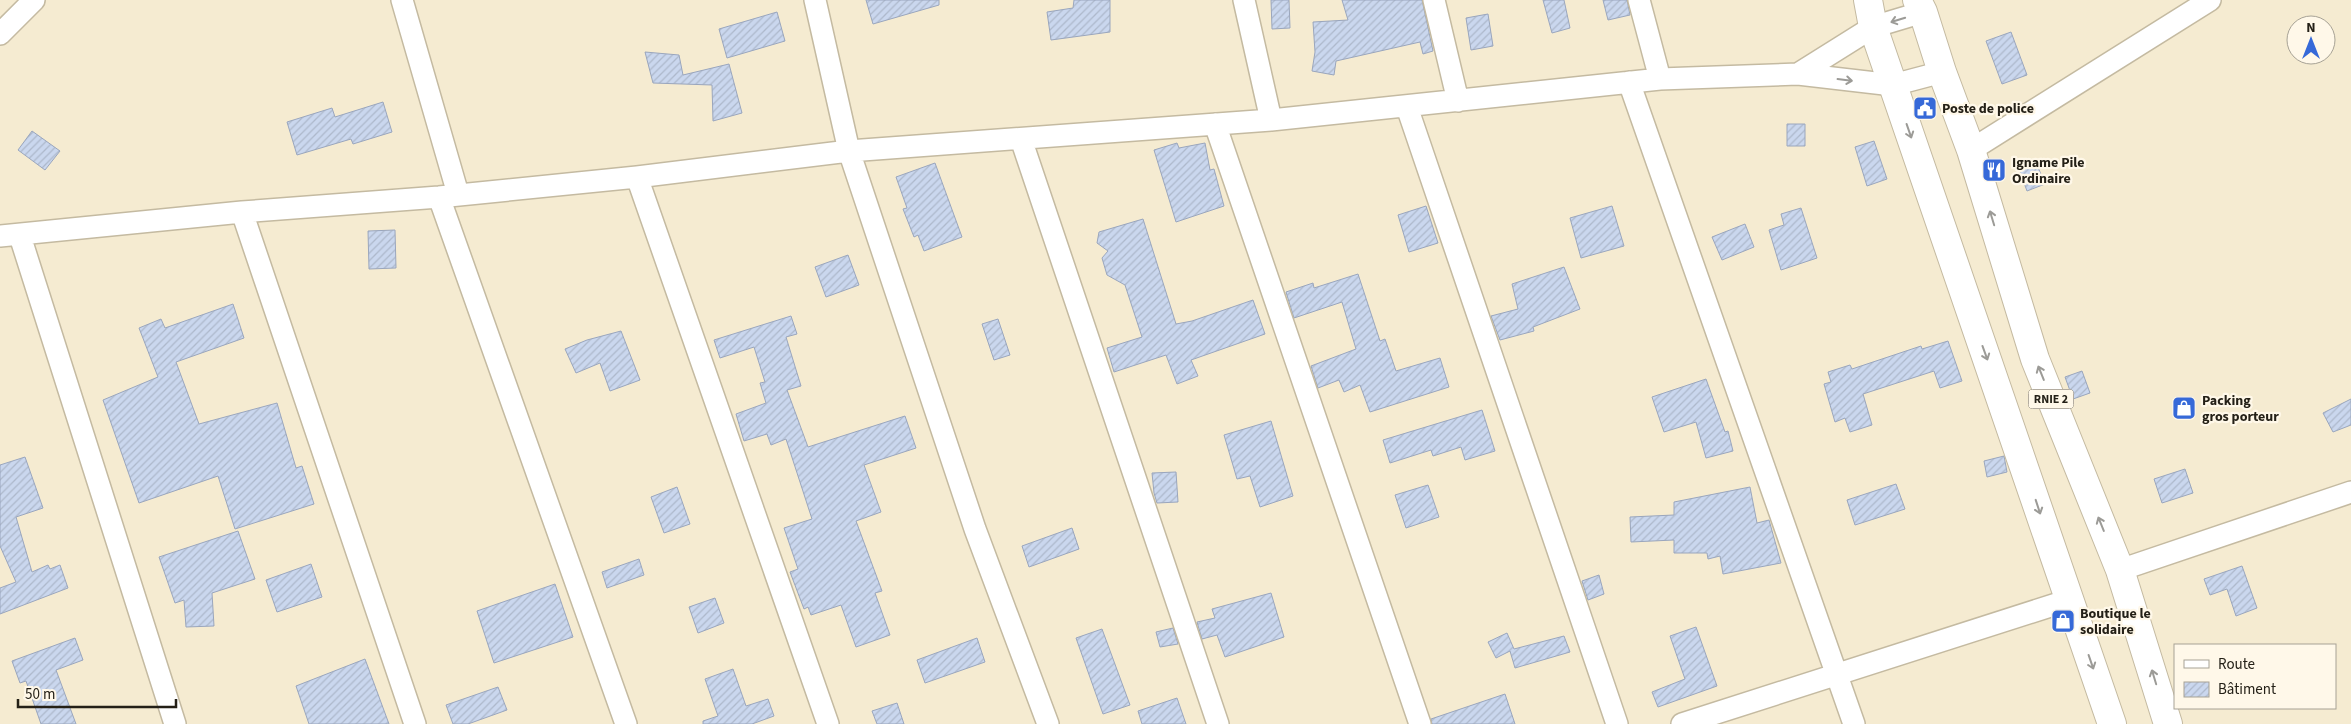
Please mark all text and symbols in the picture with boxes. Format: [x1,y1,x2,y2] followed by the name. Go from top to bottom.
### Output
[1890,15,1906,25] one-way arrow
[2286,15,2336,65] north arrow
[2306,18,2316,38] text: N
[1837,75,1853,85] one-way arrow
[1912,95,1938,121] public building icon: Poste de police
[1942,99,2034,119] place label: Poste de police
[1905,123,1914,139] one-way arrow
[2012,153,2085,189] place label: Igname Pile Ordinaire
[1981,157,2007,183] restaurant icon: Igname Pile Ordinaire
[1986,210,1996,226] one-way arrow
[1981,345,1990,361] one-way arrow
[2035,366,2045,381] one-way arrow
[2028,389,2074,408] road number: RNIE 2
[2202,391,2279,427] place label: Packing gros porteur
[2171,395,2197,421] shop icon: Packing gros porteur
[2034,498,2044,514] one-way arrow
[2096,517,2105,532] one-way arrow
[2080,604,2151,640] place label: Boutique le solidaire
[2050,608,2076,634] shop icon: Boutique le solidaire
[2174,644,2336,709] legend
[2087,654,2096,670] one-way arrow
[2218,654,2255,675] text: Route
[2148,670,2158,686] one-way arrow
[18,676,175,708] scale bar
[2218,679,2276,700] text: Bâtiment
[25,684,55,705] text: 50 m

